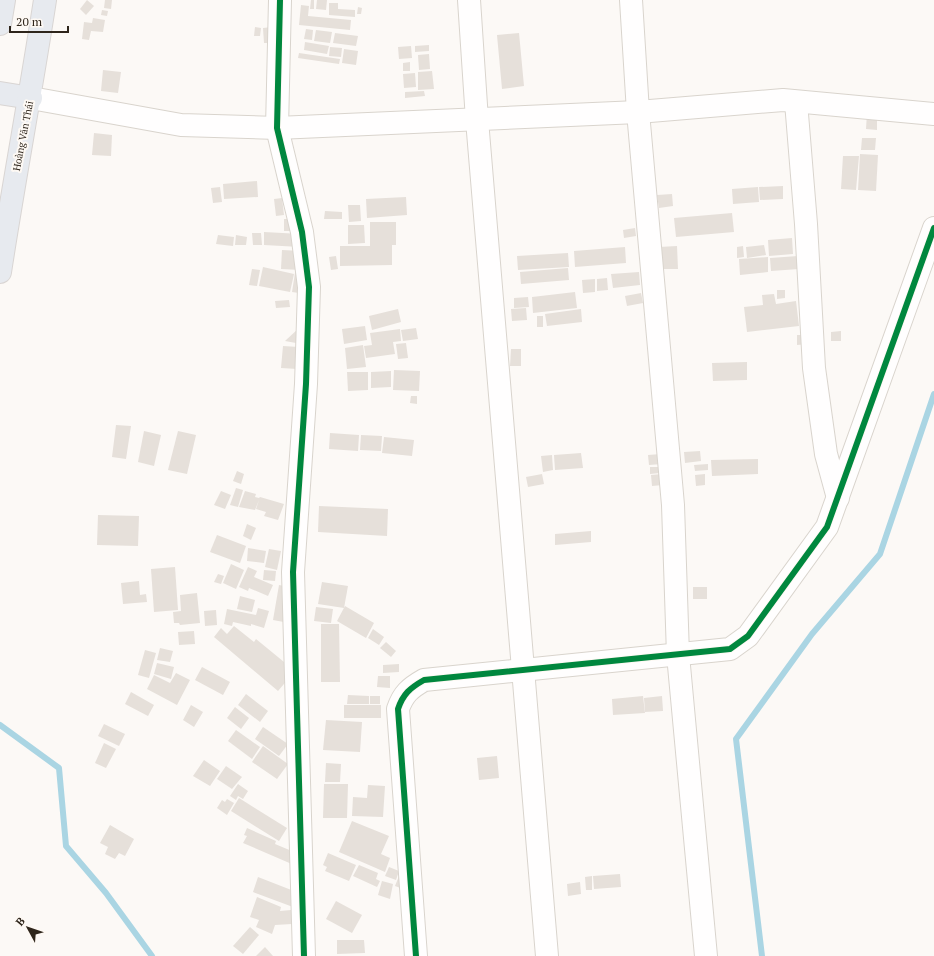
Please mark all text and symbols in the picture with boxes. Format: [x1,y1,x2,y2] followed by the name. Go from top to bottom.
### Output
[10,8,68,34] scale bar
[16,14,43,29] text: 20 m
[10,100,36,172] street label: Hoàng Văn Thái
[8,908,48,948] north arrow
[13,914,28,929] text: B

